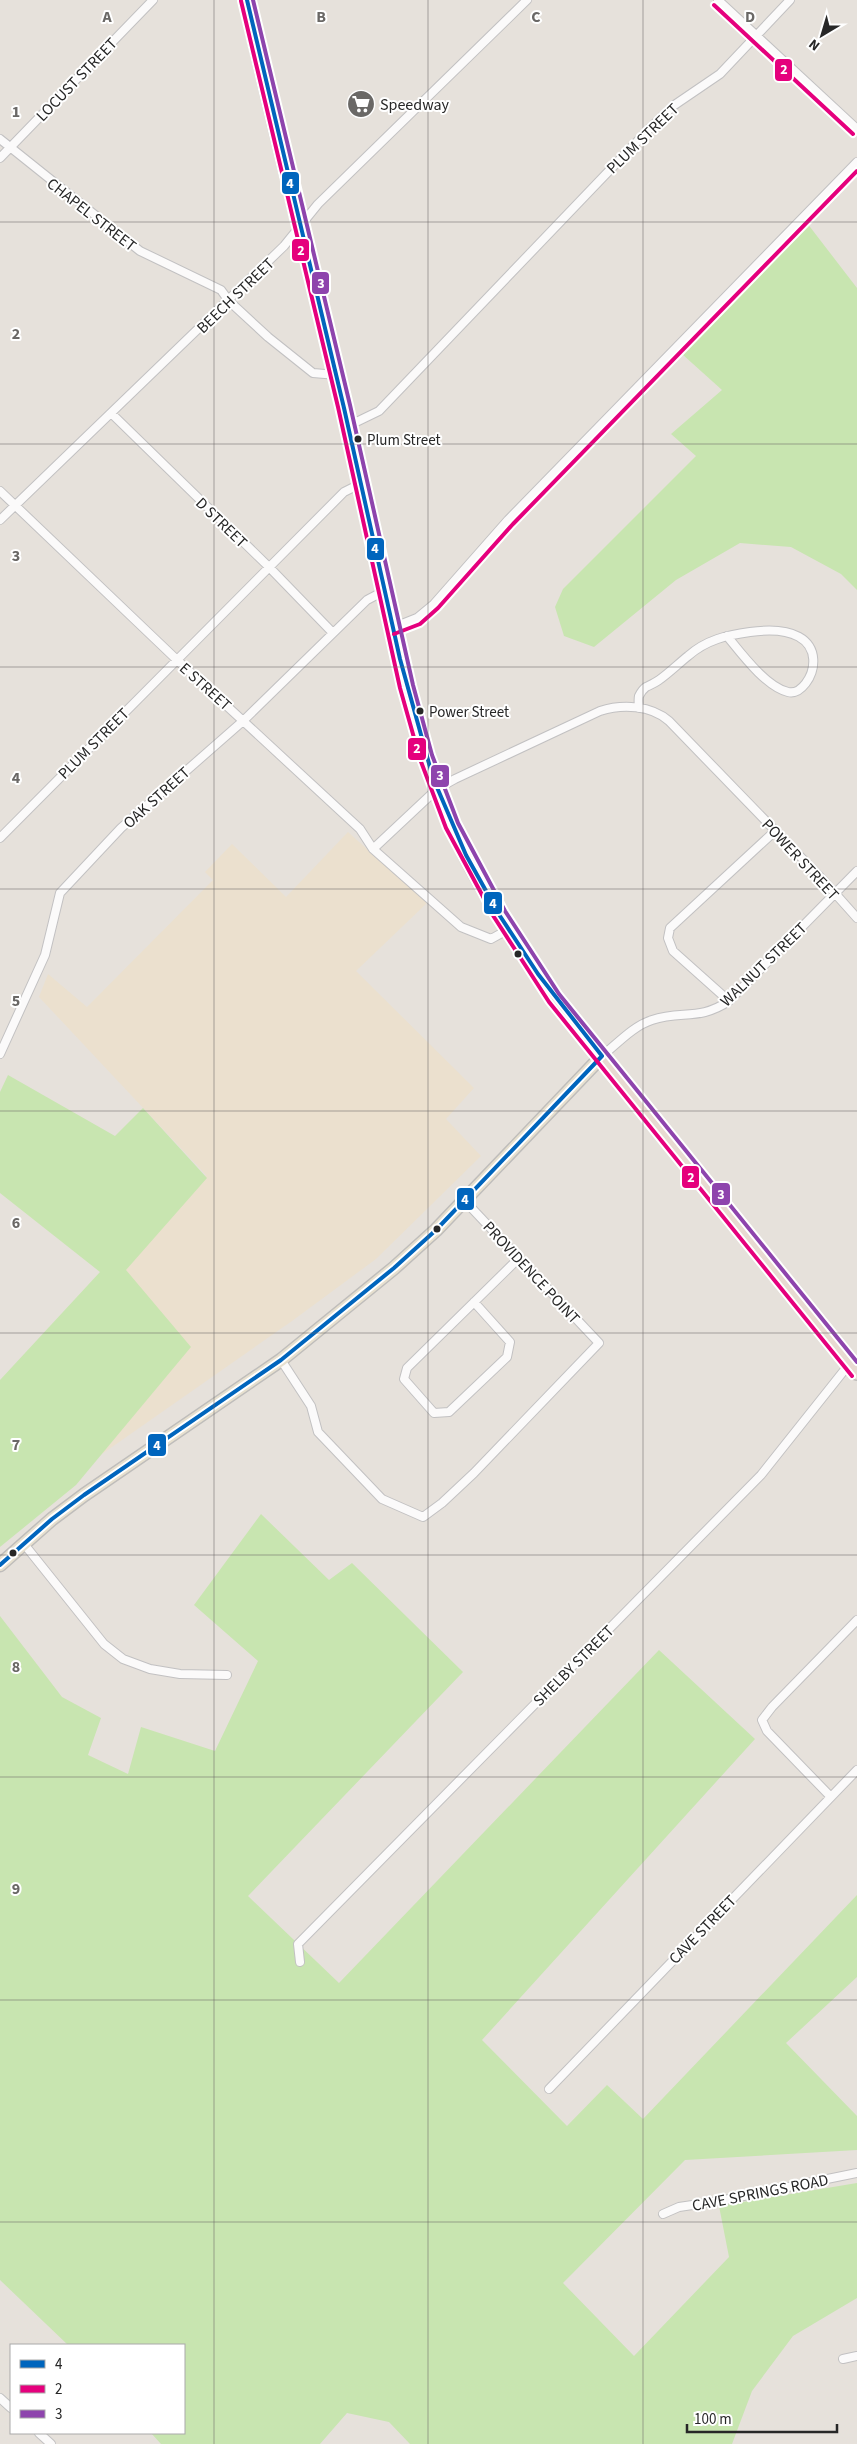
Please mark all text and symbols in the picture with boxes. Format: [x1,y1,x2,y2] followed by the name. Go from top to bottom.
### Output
[101,6,112,28] text: A
[316,6,326,28] text: B
[531,6,541,28] text: C
[745,6,755,28] text: D
[797,10,847,60] north arrow
[31,33,123,126] street label: LOCUST STREET
[805,34,824,55] text: N
[774,58,793,82] line badge: 2
[780,60,788,80] text: 2
[346,89,376,119] supermarket icon: Speedway
[380,94,450,116] place label: Speedway
[602,98,684,179] street label: PLUM STREET
[12,101,20,123] text: 1
[281,171,300,195] line badge: 4
[42,173,141,257] street label: CHAPEL STREET
[286,174,294,194] text: 4
[291,238,310,262] line badge: 2
[297,241,305,261] text: 2
[192,253,280,339] street label: BEECH STREET
[311,271,330,295] line badge: 3
[317,274,325,294] text: 3
[12,323,20,345] text: 2
[367,430,441,451] place label: Plum Street
[353,434,363,444] marker: Plum Street
[191,492,252,553] street label: D STREET
[366,537,385,561] line badge: 4
[371,539,379,559] text: 4
[12,545,20,567] text: 3
[175,657,236,716] street label: E STREET
[429,702,509,723] place label: Power Street
[53,703,135,784] street label: PLUM STREET
[415,706,425,716] marker: Power Street
[407,737,427,761] line badge: 2
[413,739,421,759] text: 2
[118,762,195,834] street label: OAK STREET
[430,764,450,788] line badge: 3
[436,766,444,786] text: 3
[12,767,21,789] text: 4
[757,814,844,906] street label: POWER STREET
[483,891,503,915] line badge: 4
[489,894,497,914] text: 4
[715,917,812,1012] street label: WALNUT STREET
[513,949,523,959] unlabelled marker
[12,990,20,1012] text: 5
[681,1165,700,1189] line badge: 2
[687,1168,695,1188] text: 2
[711,1182,731,1206] line badge: 3
[717,1185,725,1205] text: 3
[456,1187,475,1211] line badge: 4
[461,1190,469,1210] text: 4
[12,1212,20,1234] text: 6
[478,1216,585,1329] street label: PROVIDENCE POINT
[432,1224,442,1234] unlabelled marker
[147,1433,167,1457] line badge: 4
[12,1434,20,1456] text: 7
[153,1436,161,1456] text: 4
[8,1548,18,1558] unlabelled marker
[528,1620,619,1711] street label: SHELBY STREET
[12,1656,20,1678] text: 8
[12,1878,20,1900] text: 9
[664,1890,742,1969] street label: CAVE STREET
[690,2169,830,2217] street label: CAVE SPRINGS ROAD
[10,2344,185,2434] legend
[55,2354,63,2375] text: 4
[55,2379,62,2400] text: 2
[687,2402,837,2434] scale bar
[55,2404,62,2425] text: 3
[694,2409,732,2430] text: 100 m

